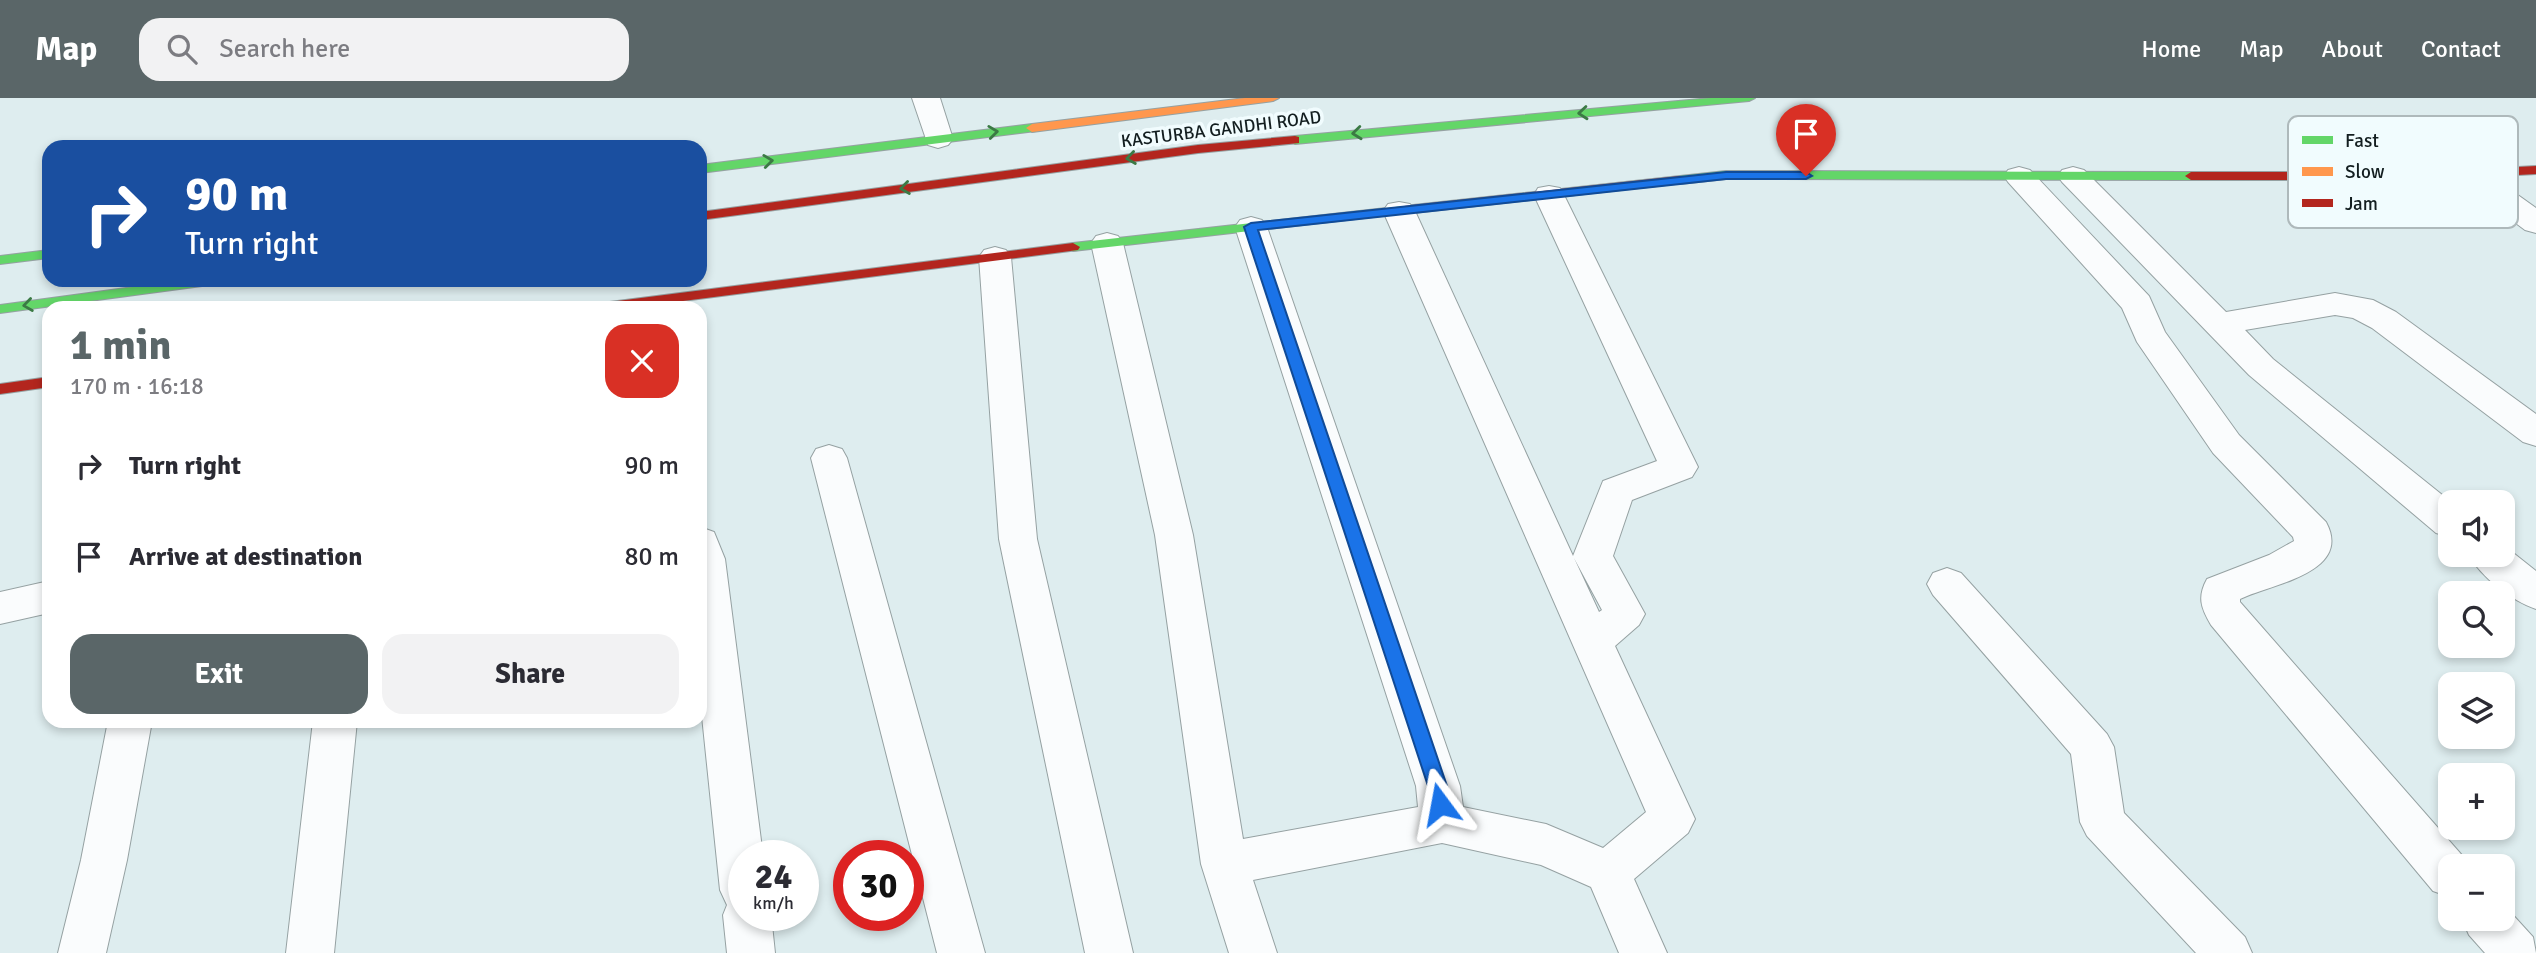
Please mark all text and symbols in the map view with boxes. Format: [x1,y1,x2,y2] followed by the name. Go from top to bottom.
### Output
[139,18,629,81] search box
[35,29,97,70] text: Map
[163,30,201,68] icon: search
[219,33,350,65] text: Search here
[2141,34,2201,64] text: Home
[2239,34,2284,64] text: Map
[2322,34,2383,64] text: About
[2421,34,2501,64] text: Contact
[1776,104,1836,176] pin
[1577,105,1589,120] one-way arrow
[1120,106,1322,152] street label: KASTURBA GANDHI ROAD
[1787,115,1825,153] icon: arrive
[2288,116,2518,228] legend
[987,124,999,139] one-way arrow
[1351,125,1362,140] one-way arrow
[2345,129,2379,153] text: Fast
[1125,150,1136,165] one-way arrow
[762,153,774,168] one-way arrow
[2345,160,2385,184] text: Slow
[185,164,288,224] text: 90 m
[70,168,161,259] icon: right
[899,181,911,196] one-way arrow
[2345,192,2378,216] text: Jam
[185,224,318,263] text: Turn right
[22,298,34,313] one-way arrow
[70,320,171,371] text: 1 min
[605,324,679,398] button: close
[70,372,204,401] text: 170 m · 16:18
[70,447,108,485] icon: right
[129,450,241,482] text: Turn right
[624,450,679,482] text: 90 m
[2438,490,2515,931] map controls
[2438,490,2515,567] button: sound
[70,538,108,576] icon: arrive
[129,541,362,573] text: Arrive at destination
[624,541,679,573] text: 80 m
[2438,581,2515,658] button: search
[70,634,368,714] button: Exit
[382,634,679,714] button: Share
[2438,672,2515,749] button: layers
[2438,763,2515,840] button: +
[1403,767,1477,841] position arrow
[833,840,924,931] speed limit sign: 30
[2438,854,2515,931] button: −
[755,855,792,898] text: 24
[753,892,794,914] text: km/h

